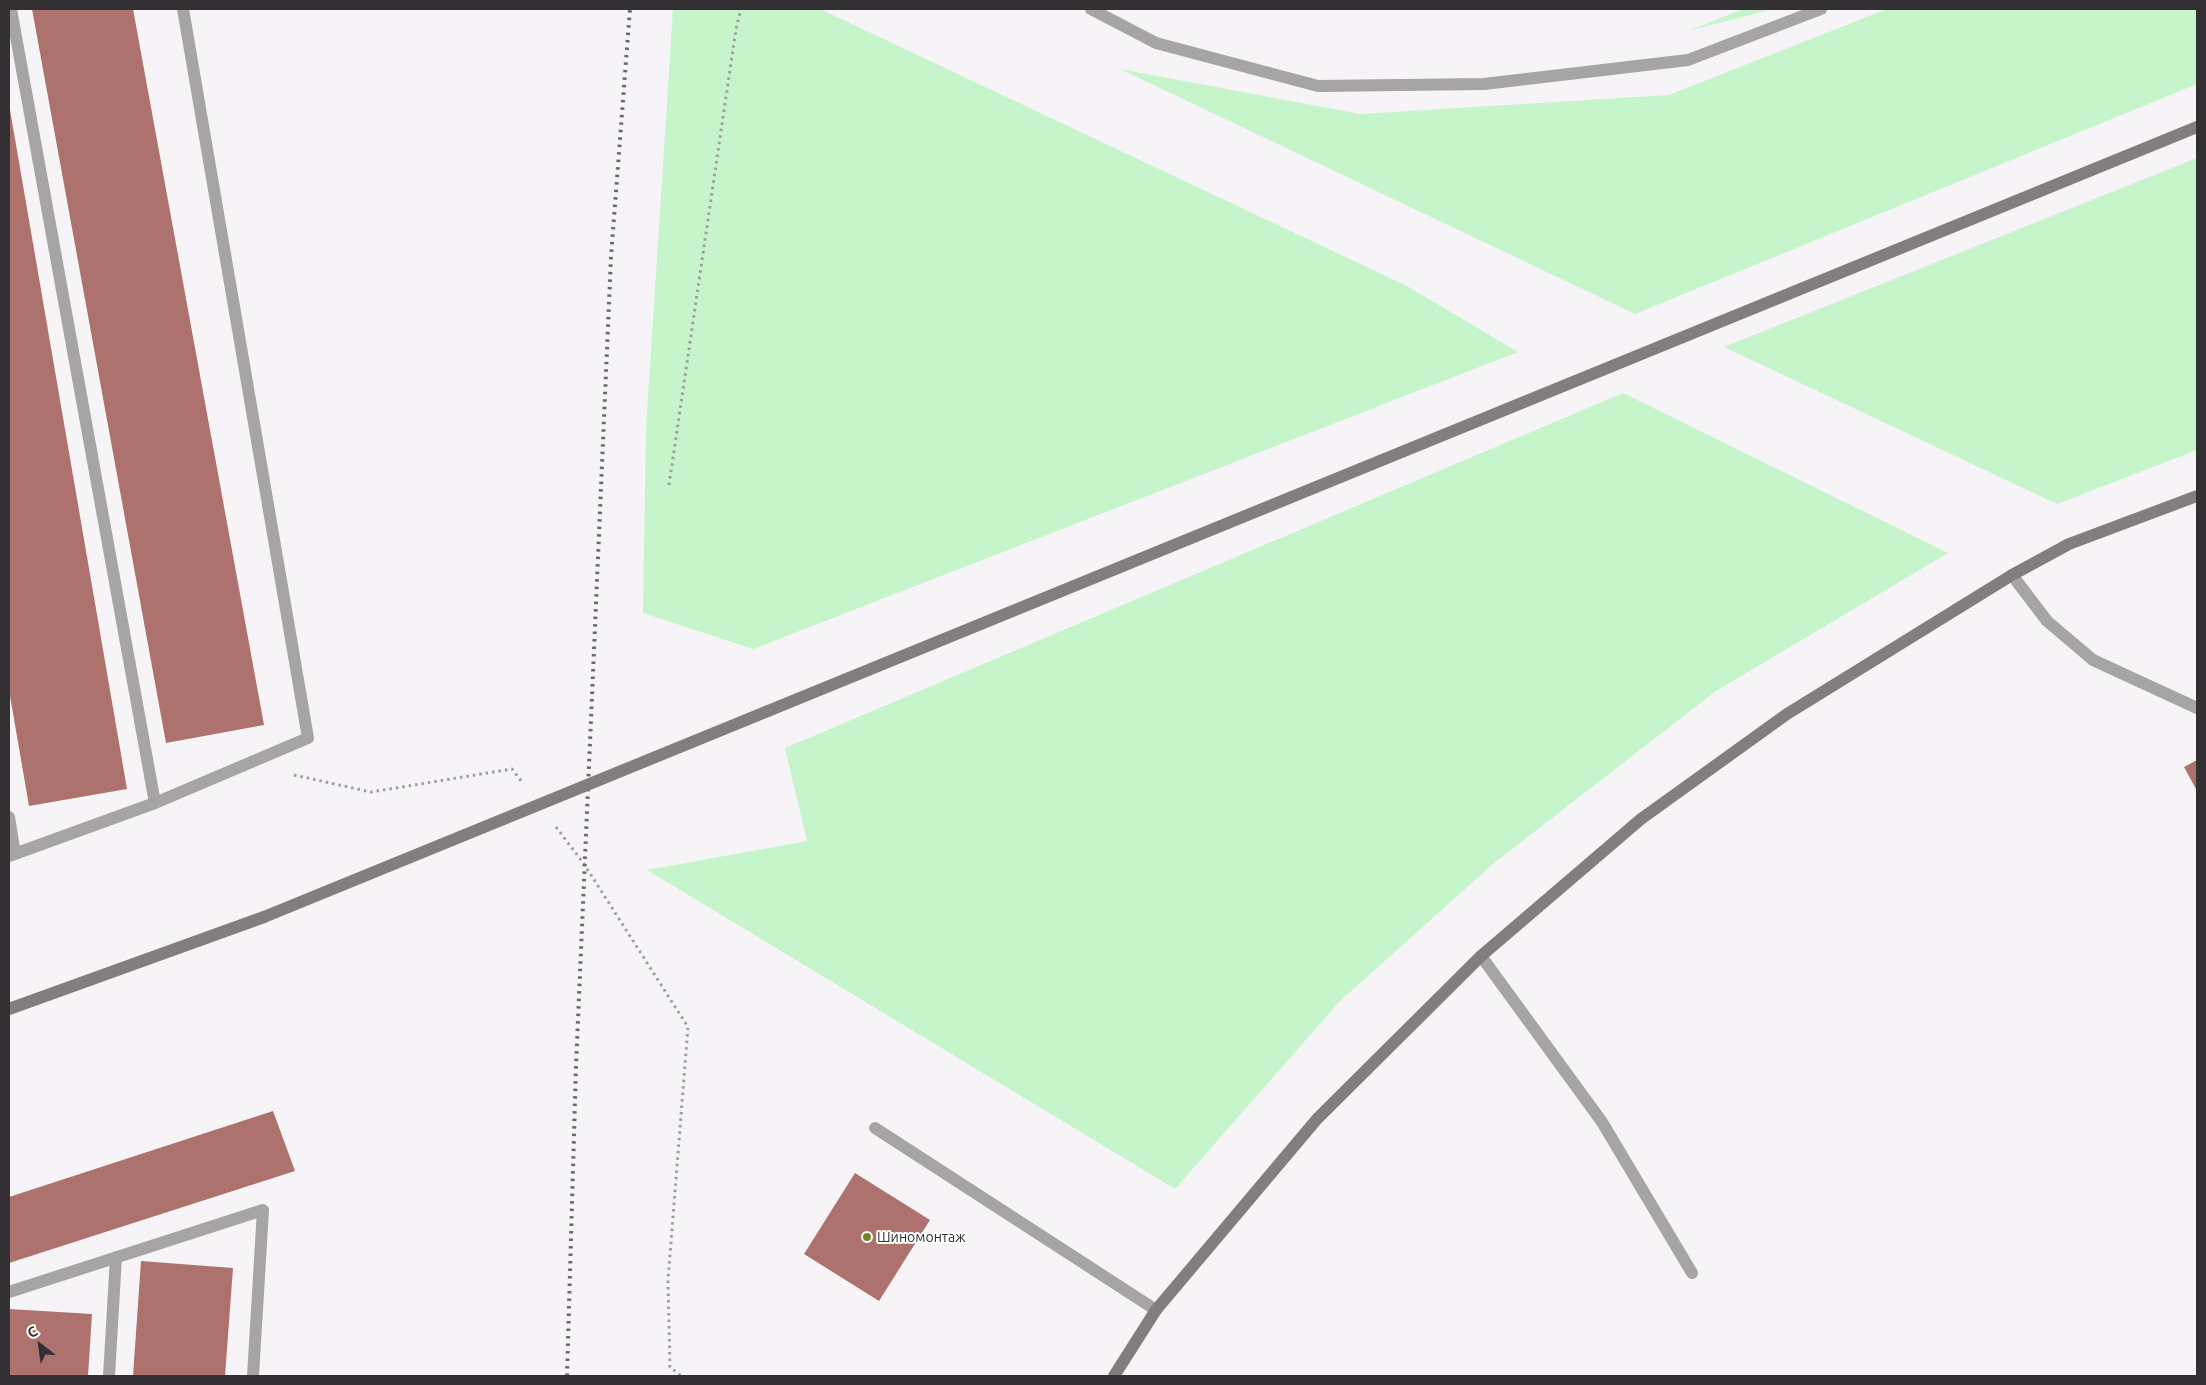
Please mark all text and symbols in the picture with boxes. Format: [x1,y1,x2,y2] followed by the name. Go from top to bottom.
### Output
[877,1229,966,1245] place label: Шиномонтаж
[861,1231,873,1243] marker: Шиномонтаж
[15,1320,65,1370] north arrow
[25,1323,40,1341] text: С

